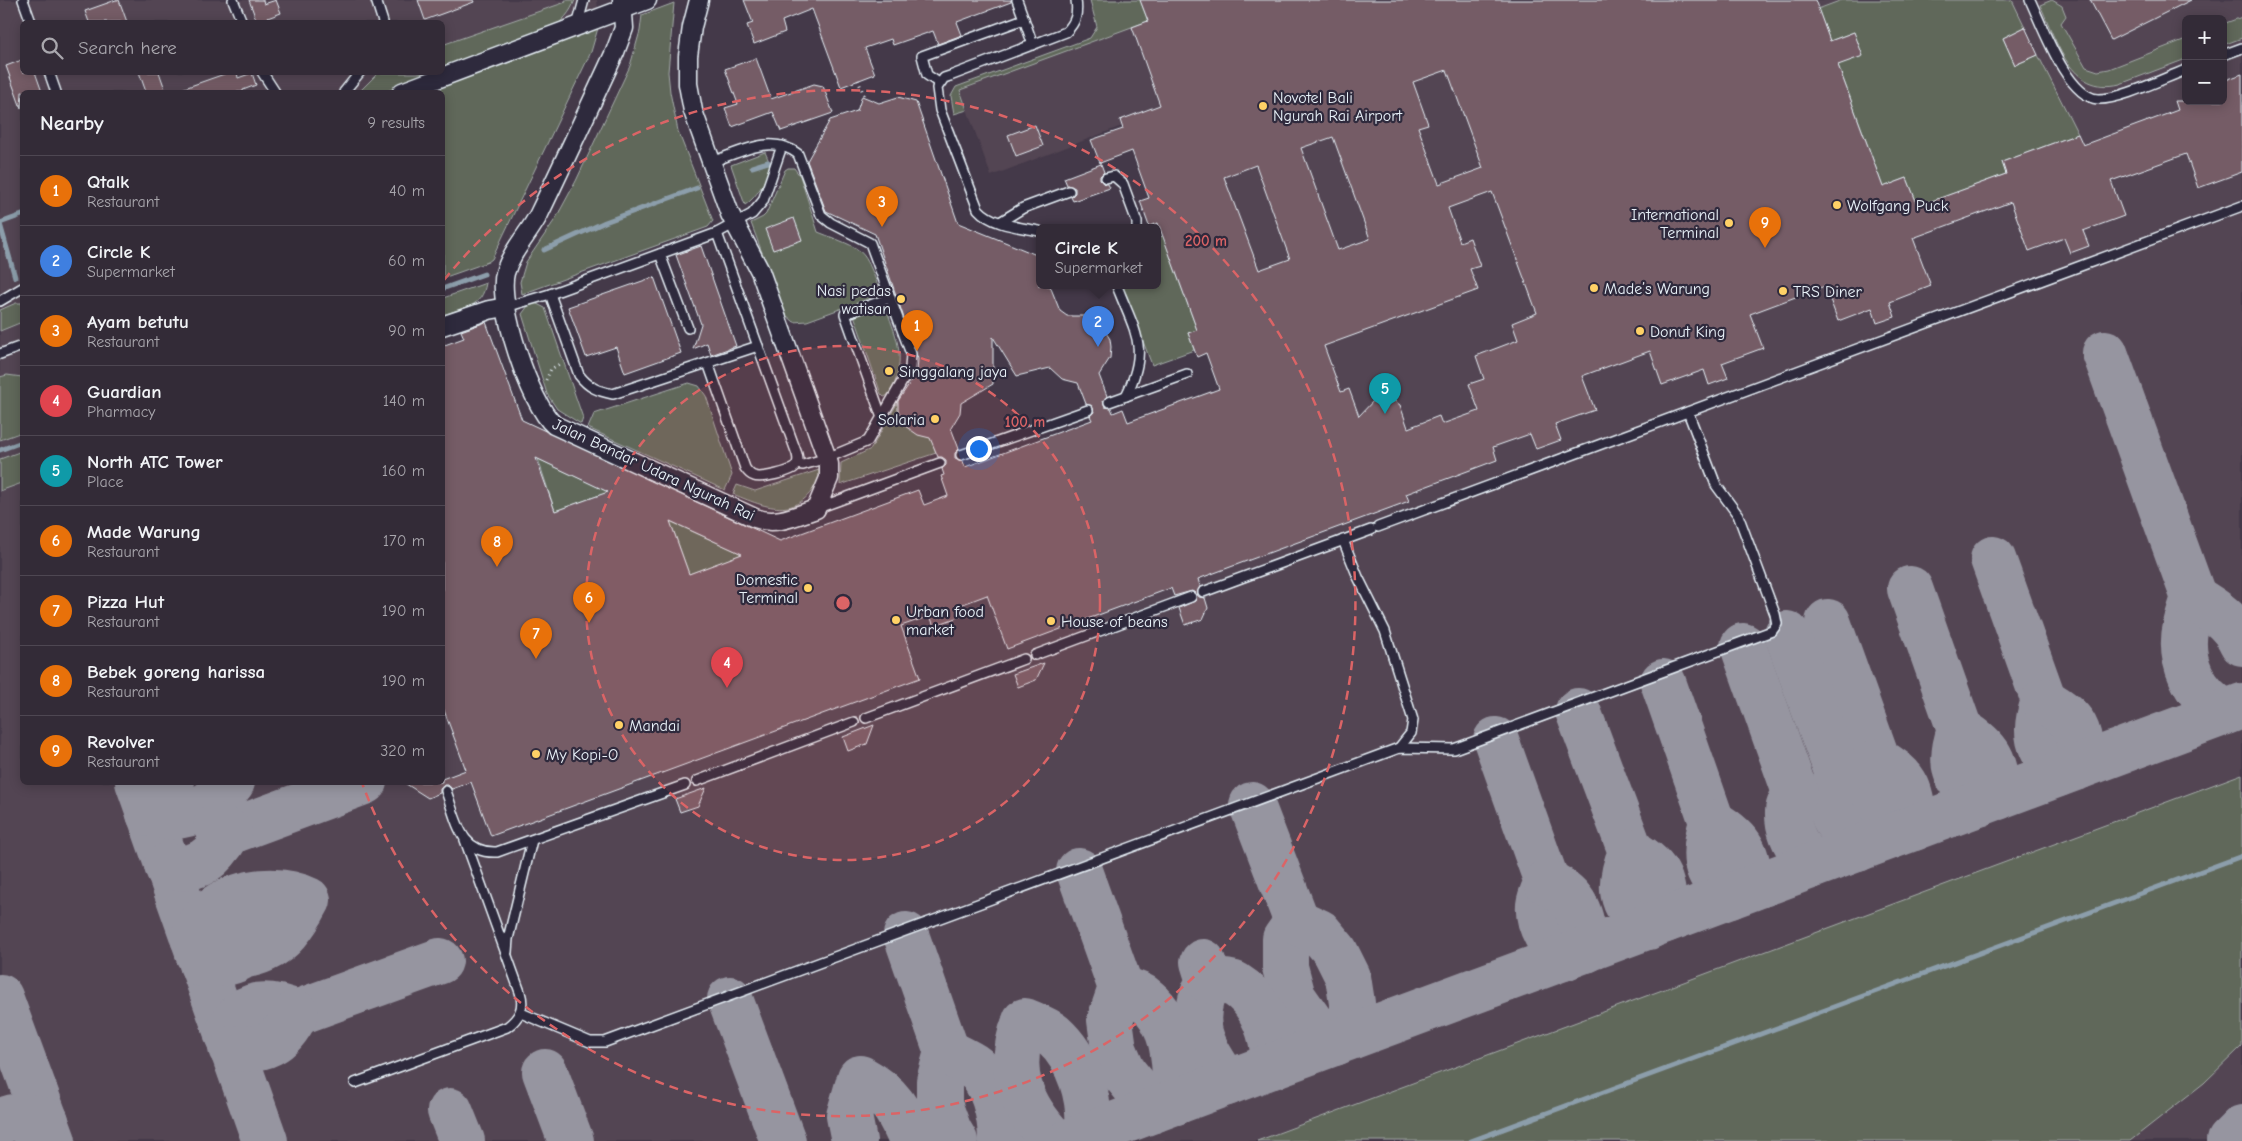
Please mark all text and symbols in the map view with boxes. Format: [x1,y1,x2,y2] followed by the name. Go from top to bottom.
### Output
[2182,15,2227,105] map controls
[2182,15,2227,60] button: +
[20,20,445,75] search box
[38,34,66,62] icon: search
[78,37,177,59] text: Search here
[2182,60,2227,105] button: −
[1273,89,1403,125] place label: Novotel Bali Ngurah Rai Airport
[1257,100,1269,112] marker: Novotel Bali Ngurah Rai Airport
[40,111,104,135] text: Nearby
[368,114,425,132] text: 9 results
[87,171,129,193] text: Qtalk
[53,182,59,200] text: 1
[389,182,425,200] text: 40 m
[866,186,898,227] pin: 3
[87,193,159,211] text: Restaurant
[1847,197,1949,215] place label: Wolfgang Puck
[1831,199,1843,211] marker: Wolfgang Puck
[1631,206,1719,242] place label: International Terminal
[1749,207,1781,248] pin: 9
[1723,217,1735,229] marker: International Terminal
[1036,224,1161,289] popup
[1185,232,1227,250] text: 200 m
[1055,237,1118,259] text: Circle K
[87,241,150,263] text: Circle K
[52,252,60,270] text: 2
[388,252,425,270] text: 60 m
[1055,259,1142,277] text: Supermarket
[87,263,175,281] text: Supermarket
[1604,280,1710,298] place label: Made’s Warung
[817,282,891,318] place label: Nasi pedas watisan
[1588,282,1600,294] marker: Made’s Warung
[1793,283,1863,301] place label: TRS Diner
[1777,285,1789,297] marker: TRS Diner
[895,293,907,305] marker: Nasi pedas watisan
[1082,306,1114,347] pin: 2
[901,310,933,351] pin: 1
[87,311,189,333] text: Ayam betutu
[52,322,60,340] text: 3
[388,322,425,340] text: 90 m
[1650,323,1725,341] place label: Donut King
[1634,325,1646,337] marker: Donut King
[87,333,159,351] text: Restaurant
[899,363,1007,381] place label: Singgalang jaya
[883,365,895,377] marker: Singgalang jaya
[1369,373,1401,414] pin: 5
[87,381,162,403] text: Guardian
[52,392,60,410] text: 4
[383,392,425,410] text: 140 m
[87,403,156,421] text: Pharmacy
[878,411,925,429] place label: Solaria
[929,413,941,425] marker: Solaria
[1005,413,1045,431] text: 100 m
[550,415,758,525] street label: Jalan Bandar Udara Ngurah Rai
[966,436,992,462] your location
[87,451,223,473] text: North ATC Tower
[52,462,60,480] text: 5
[382,462,425,480] text: 160 m
[87,473,123,491] text: Place
[87,521,201,543] text: Made Warung
[481,526,513,567] pin: 8
[52,532,60,550] text: 6
[383,532,425,550] text: 170 m
[87,543,159,561] text: Restaurant
[736,571,798,607] place label: Domestic Terminal
[573,582,605,623] pin: 6
[802,582,814,594] marker: Domestic Terminal
[87,591,164,613] text: Pizza Hut
[834,594,852,612] centre of rings
[52,602,60,620] text: 7
[382,602,425,620] text: 190 m
[906,603,984,639] place label: Urban food market
[87,613,159,631] text: Restaurant
[1061,613,1168,631] place label: House of beans
[890,614,902,626] marker: Urban food market
[1045,615,1057,627] marker: House of beans
[520,618,552,659] pin: 7
[711,647,743,688] pin: 4
[87,661,265,683] text: Bebek goreng harissa
[52,672,60,690] text: 8
[382,672,425,690] text: 190 m
[87,683,159,701] text: Restaurant
[629,717,680,735] place label: Mandai
[613,719,625,731] marker: Mandai
[87,731,154,753] text: Revolver
[52,742,60,760] text: 9
[380,742,425,760] text: 320 m
[546,746,618,764] place label: My Kopi-O
[530,748,542,760] marker: My Kopi-O
[87,753,159,771] text: Restaurant

